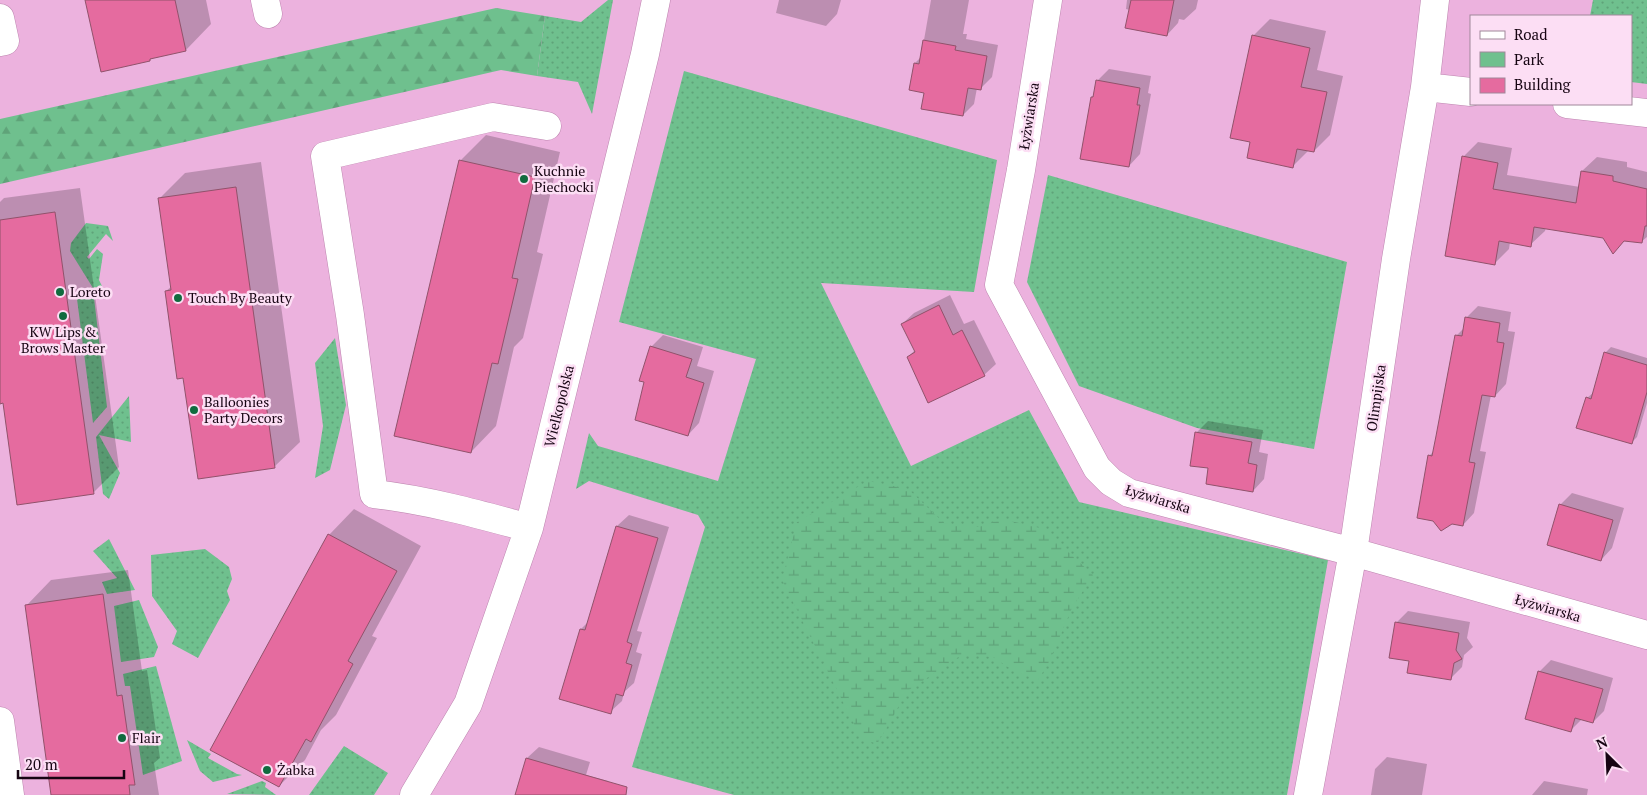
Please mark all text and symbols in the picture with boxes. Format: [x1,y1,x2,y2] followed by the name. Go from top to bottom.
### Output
[1470,15,1632,105] legend
[1514,24,1547,44] text: Road
[1514,49,1544,69] text: Park
[1514,74,1572,94] text: Building
[1014,81,1043,151] street label: Łyżwiarska
[534,161,594,196] place label: Kuchnie Piechocki
[518,173,530,185] marker: Kuchnie Piechocki
[70,282,111,301] place label: Loreto
[54,286,66,298] marker: Loreto
[188,288,293,307] place label: Touch By Beauty
[172,292,184,304] marker: Touch By Beauty
[57,310,69,322] marker: KW Lips & Brows Master
[21,322,106,357] place label: KW Lips & Brows Master
[539,363,578,449] street label: Wielkopolska
[1361,363,1390,433] street label: Olimpijska
[204,392,283,427] place label: Balloonies Party Decors
[188,404,200,416] marker: Balloonies Party Decors
[1123,480,1193,517] street label: Łyżwiarska
[1513,589,1583,626] street label: Łyżwiarska
[132,728,161,747] place label: Flair
[1582,730,1632,780] north arrow
[116,732,128,744] marker: Flair
[1593,732,1611,754] text: N
[18,748,124,780] scale bar
[25,754,58,774] text: 20 m
[277,760,315,779] place label: Żabka
[261,764,273,776] marker: Żabka

